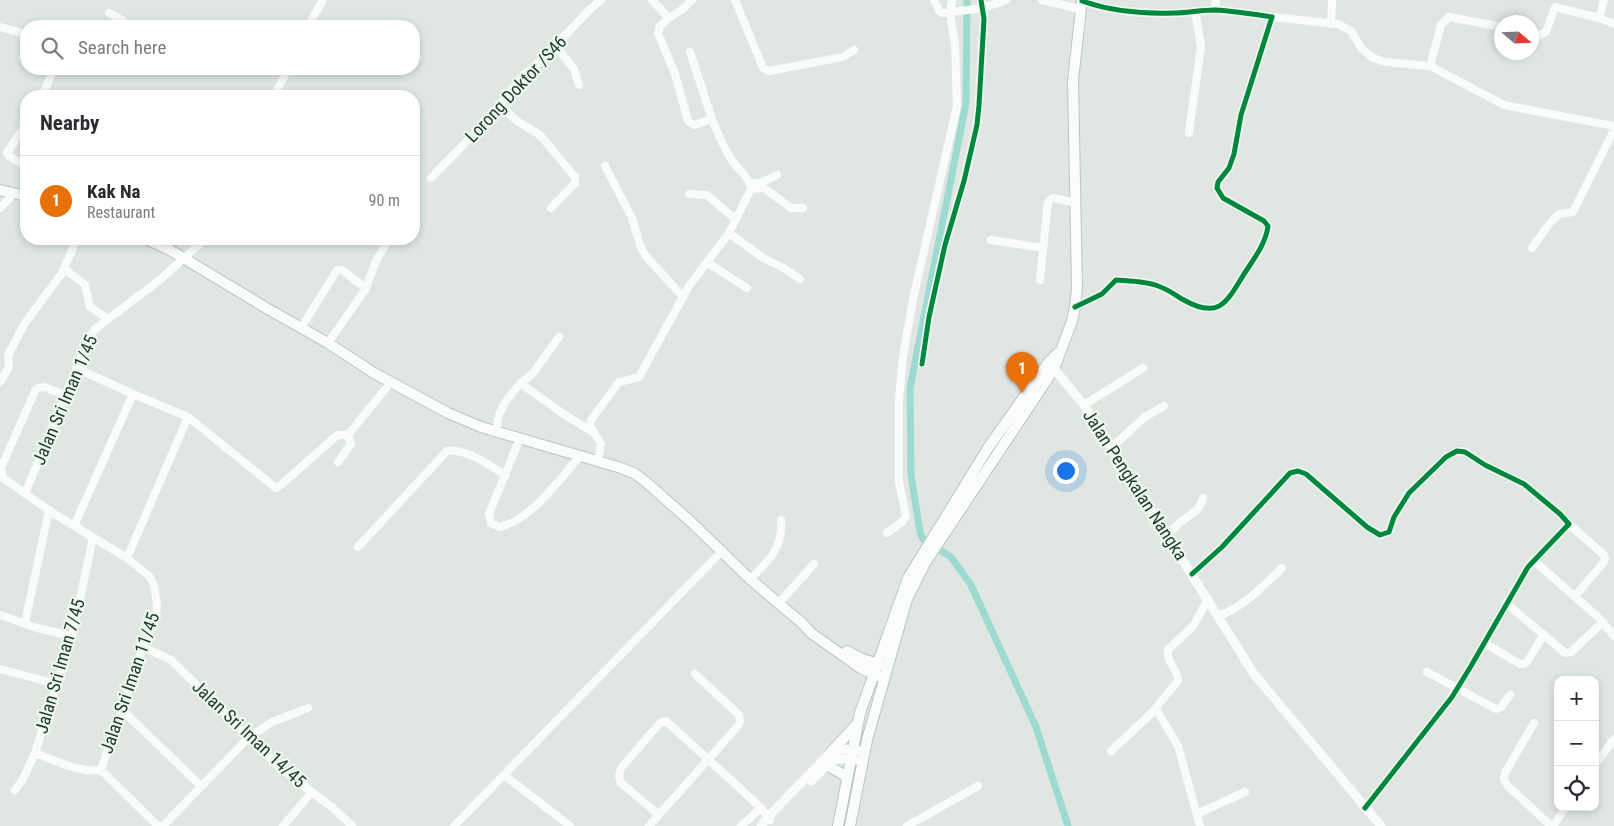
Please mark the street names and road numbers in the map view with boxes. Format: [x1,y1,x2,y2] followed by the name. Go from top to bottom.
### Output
[461,31,571,147] street label: Lorong Doktor /S46
[28,332,101,468] street label: Jalan Sri Iman 1/45
[1079,406,1192,564] street label: Jalan Pengkalan Nangka
[30,596,89,736] street label: Jalan Sri Iman 7/45
[96,609,164,756] street label: Jalan Sri Iman 11/45
[188,676,311,792] street label: Jalan Sri Iman 14/45

